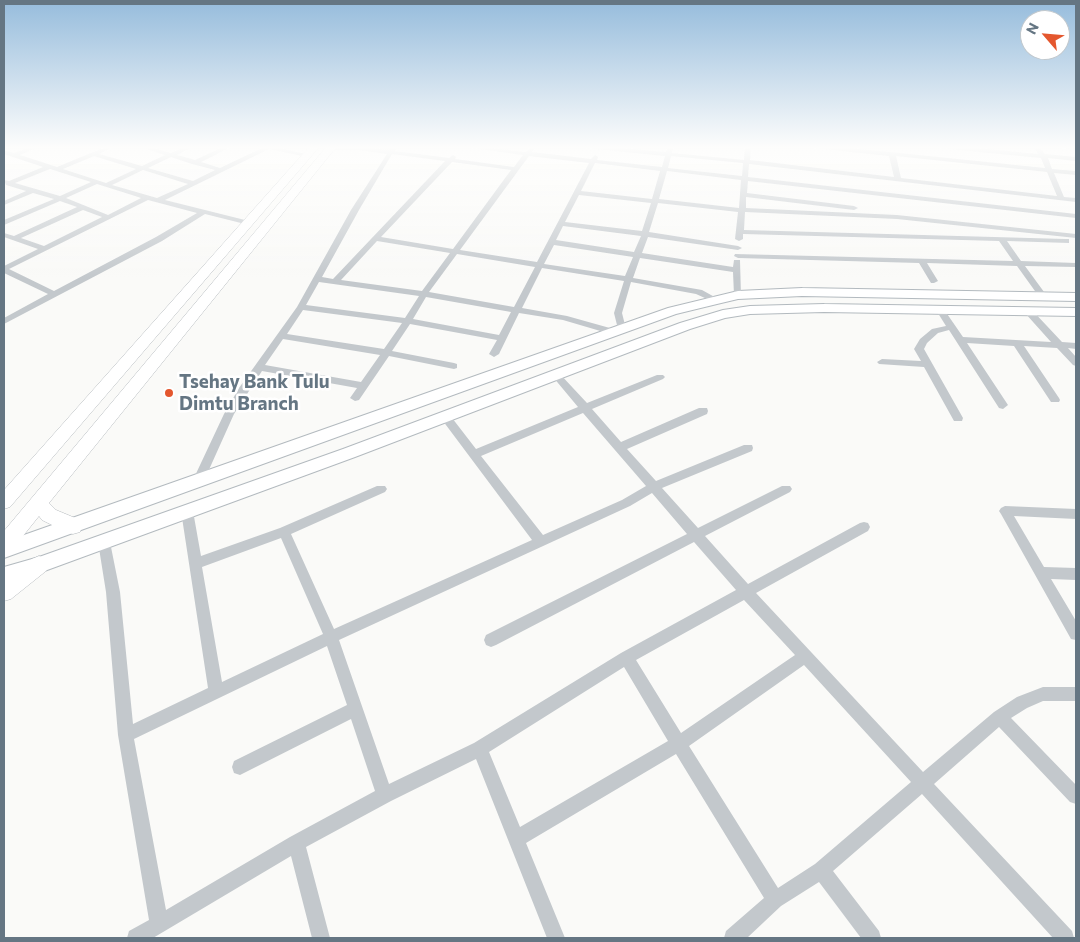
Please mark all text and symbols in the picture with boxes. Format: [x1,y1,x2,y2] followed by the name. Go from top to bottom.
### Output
[1020,10,1070,60] north arrow
[1022,20,1042,37] text: N
[179,371,330,415] place label: Tsehay Bank Tulu Dimtu Branch
[163,387,175,399] marker: Tsehay Bank Tulu Dimtu Branch

